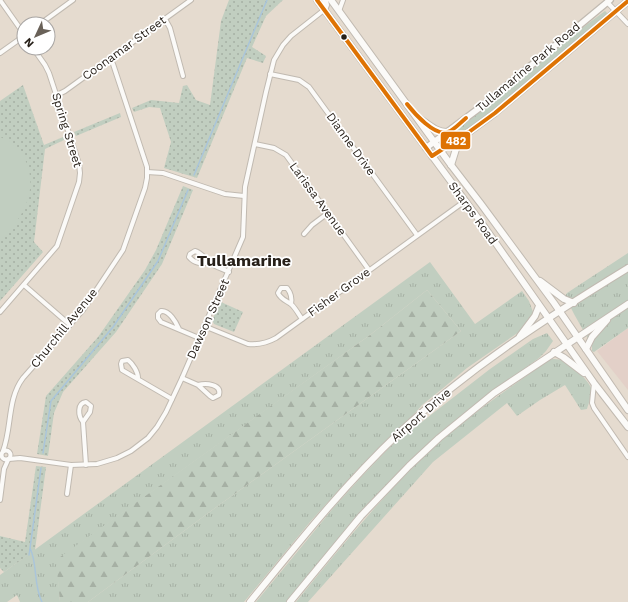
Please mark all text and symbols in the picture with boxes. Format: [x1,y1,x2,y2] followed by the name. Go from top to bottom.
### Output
[79,13,169,83] street label: Coonamar Street
[16,16,56,56] north arrow
[473,19,583,115] street label: Tullamarine Park Road
[339,32,349,42] unlabelled marker
[22,35,37,50] text: N
[49,91,85,169] street label: Spring Street
[324,110,379,178] street label: Dianne Drive
[440,131,471,150] line badge: 482
[446,135,467,148] text: 482
[287,160,349,238] street label: Larissa Avenue
[446,179,500,247] street label: Sharps Road
[197,251,291,270] district label: Tullamarine
[305,265,373,319] street label: Fisher Grove
[184,277,232,361] street label: Dawson Street
[28,285,100,371] street label: Churchill Avenue
[388,385,454,445] street label: Airport Drive

